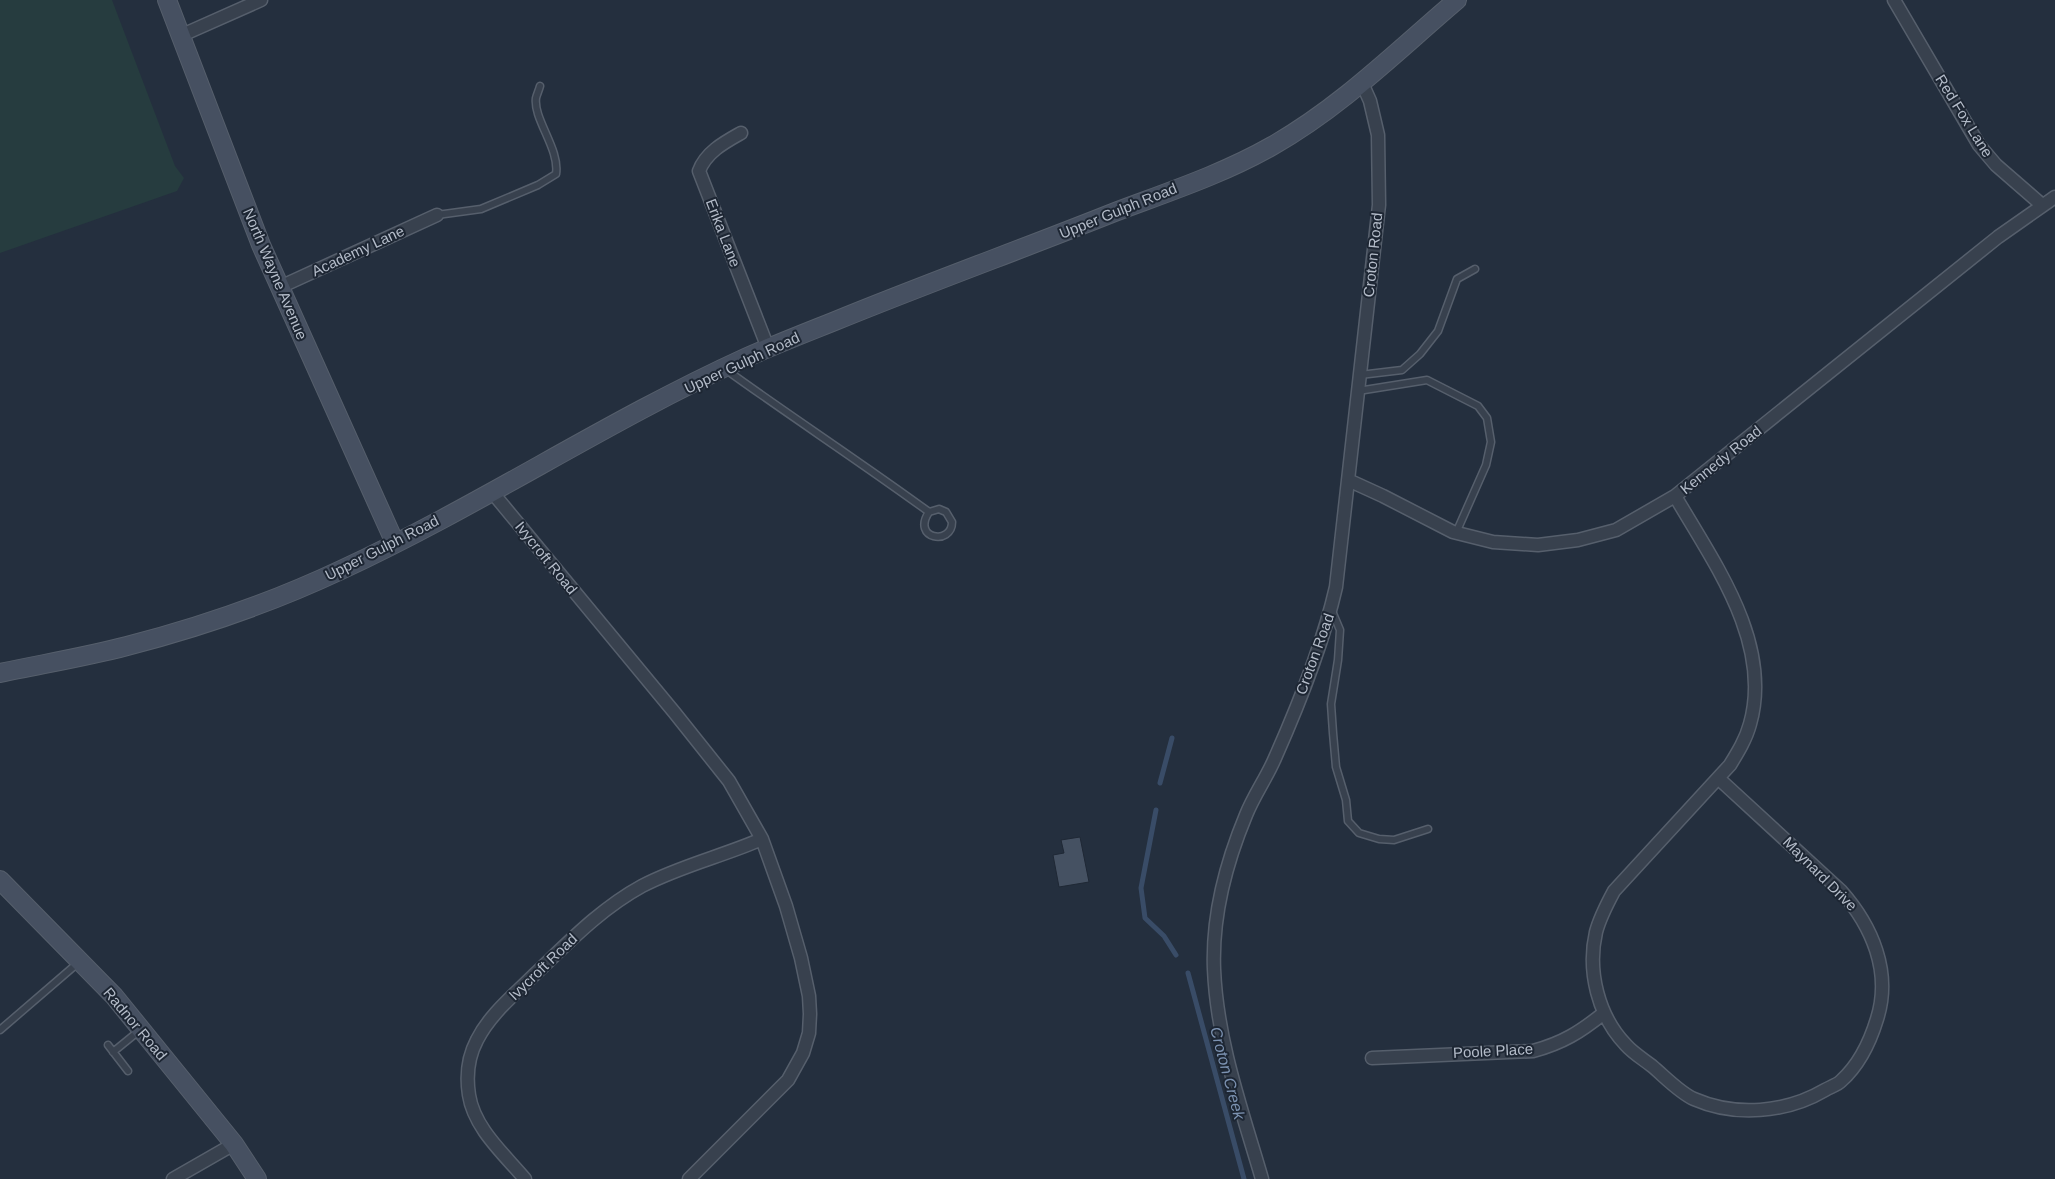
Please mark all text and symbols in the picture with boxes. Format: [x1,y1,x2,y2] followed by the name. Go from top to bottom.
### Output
[1932,71,1997,160] street label: Red Fox Lane
[1057,179,1179,242] street label: Upper Gulph Road
[703,196,744,269] street label: Erika Lane
[240,206,311,342] street label: North Wayne Avenue
[1360,212,1385,298] street label: Croton Road
[309,222,407,279] street label: Academy Lane
[682,328,802,397] street label: Upper Gulph Road
[1677,422,1765,497] street label: Kennedy Road
[322,512,441,584] street label: Upper Gulph Road
[512,518,581,597] street label: Ivycroft Road
[1292,611,1337,697] street label: Croton Road
[1780,833,1861,914] street label: Maynard Drive
[505,930,580,1003] street label: Ivycroft Road
[100,984,171,1063] street label: Radnor Road
[1207,1025,1248,1122] water label: Croton Creek
[1453,1040,1533,1061] street label: Poole Place

